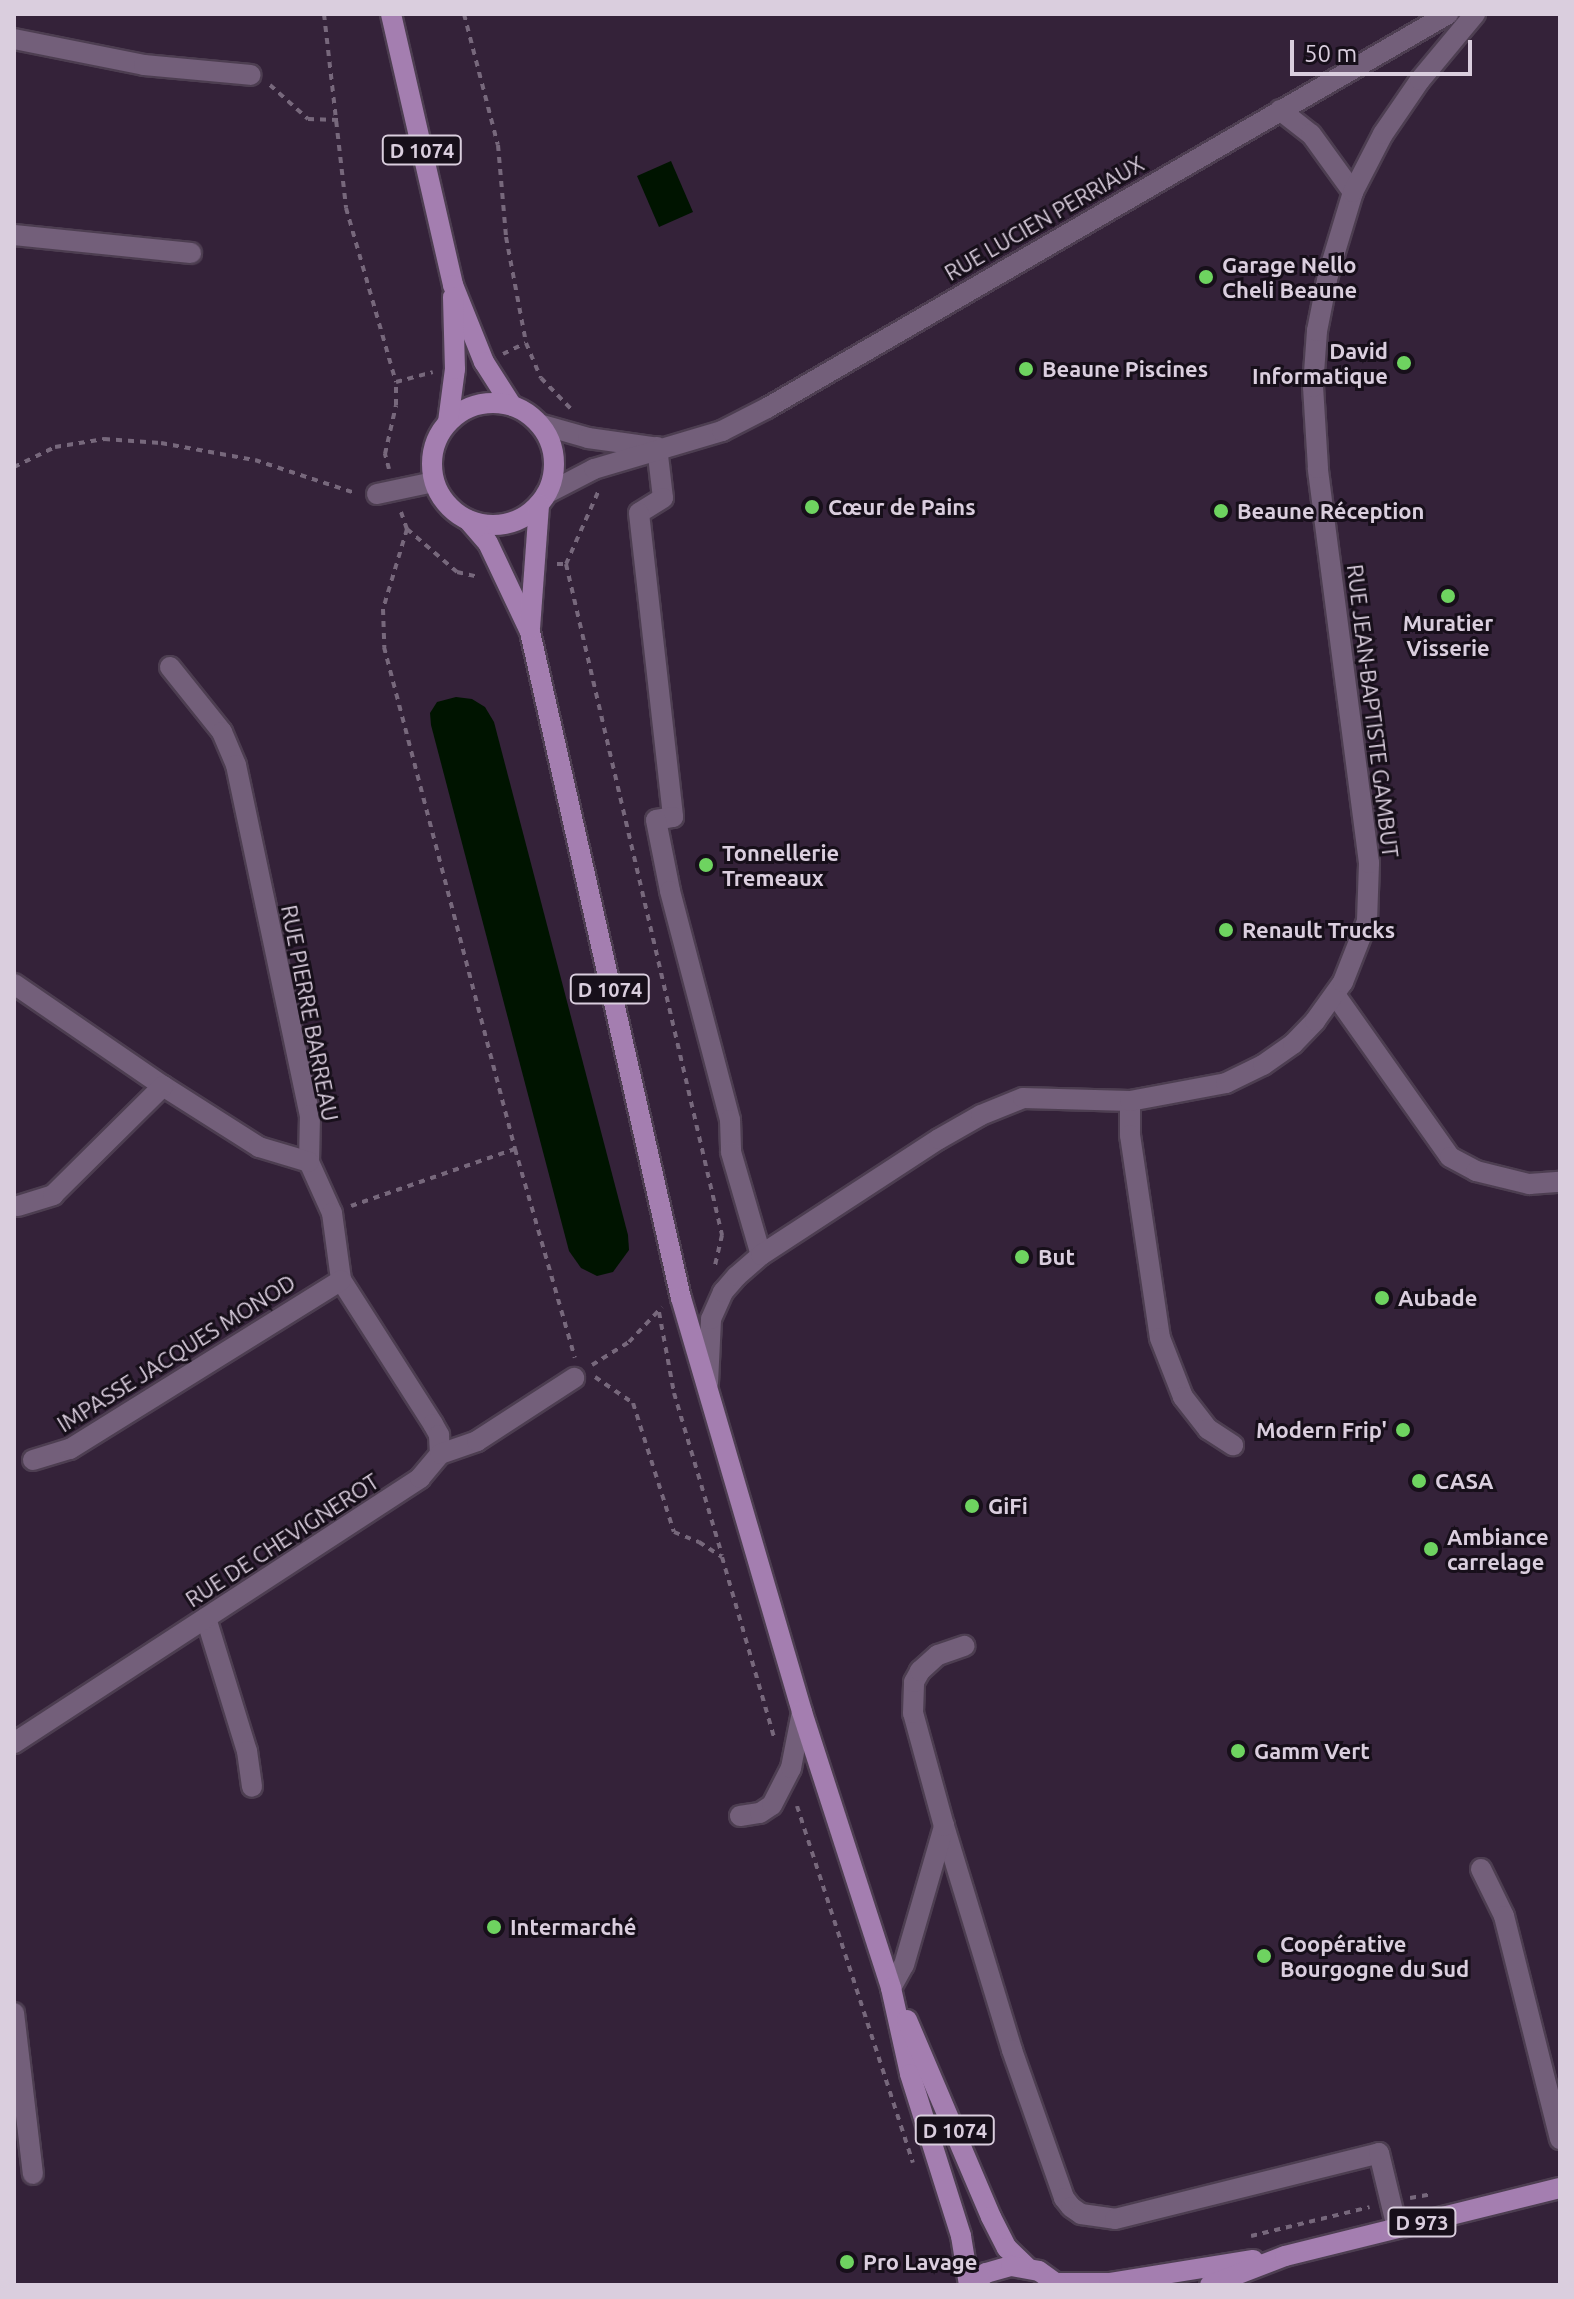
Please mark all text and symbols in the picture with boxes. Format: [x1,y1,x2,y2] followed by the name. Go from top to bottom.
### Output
[1294,24,1476,74] scale bar
[1304,40,1357,67] text: 50 m
[380,134,464,166] road number: D 1074
[940,150,1148,286] street label: RUE LUCIEN PERRIAUX
[1222,251,1357,302] place label: Garage Nello Cheli Beaune
[1197,268,1215,286] marker: Garage Nello Cheli Beaune
[1252,337,1388,388] place label: David Informatique
[1395,354,1413,372] marker: David Informatique
[1042,356,1208,382] place label: Beaune Piscines
[1017,360,1035,378] marker: Beaune Piscines
[828,494,976,520] place label: Cœur de Pains
[803,498,821,516] marker: Cœur de Pains
[1237,498,1424,524] place label: Beaune Réception
[1212,502,1230,520] marker: Beaune Réception
[1342,563,1404,859] street label: RUE JEAN-BAPTISTE GAMBUT
[1439,587,1457,605] marker: Muratier Visserie
[1403,609,1493,660] place label: Muratier Visserie
[722,839,839,890] place label: Tonnellerie Tremeaux
[697,856,715,874] marker: Tonnellerie Tremeaux
[276,903,344,1123] street label: RUE PIERRE BARREAU
[1242,917,1395,943] place label: Renault Trucks
[1217,921,1235,939] marker: Renault Trucks
[568,973,652,1005] road number: D 1074
[1038,1244,1075,1270] place label: But
[1013,1248,1031,1266] marker: But
[52,1269,300,1437] street label: IMPASSE JACQUES MONOD
[1398,1285,1477,1311] place label: Aubade
[1373,1289,1391,1307] marker: Aubade
[1256,1417,1387,1443] place label: Modern Frip'
[1394,1421,1412,1439] marker: Modern Frip'
[180,1468,384,1612] street label: RUE DE CHEVIGNEROT
[1435,1468,1493,1494] place label: CASA
[1410,1472,1428,1490] marker: CASA
[988,1493,1028,1519] place label: GiFi
[963,1497,981,1515] marker: GiFi
[1447,1523,1549,1574] place label: Ambiance carrelage
[1422,1540,1440,1558] marker: Ambiance carrelage
[1254,1738,1370,1764] place label: Gamm Vert
[1229,1742,1247,1760] marker: Gamm Vert
[510,1914,636,1940] place label: Intermarché
[485,1918,503,1936] marker: Intermarché
[1280,1930,1469,1982] place label: Coopérative Bourgogne du Sud
[1255,1947,1273,1965] marker: Coopérative Bourgogne du Sud
[913,2114,997,2146] road number: D 1074
[1386,2206,1458,2238] road number: D 973
[863,2249,977,2275] place label: Pro Lavage
[838,2253,856,2271] marker: Pro Lavage

